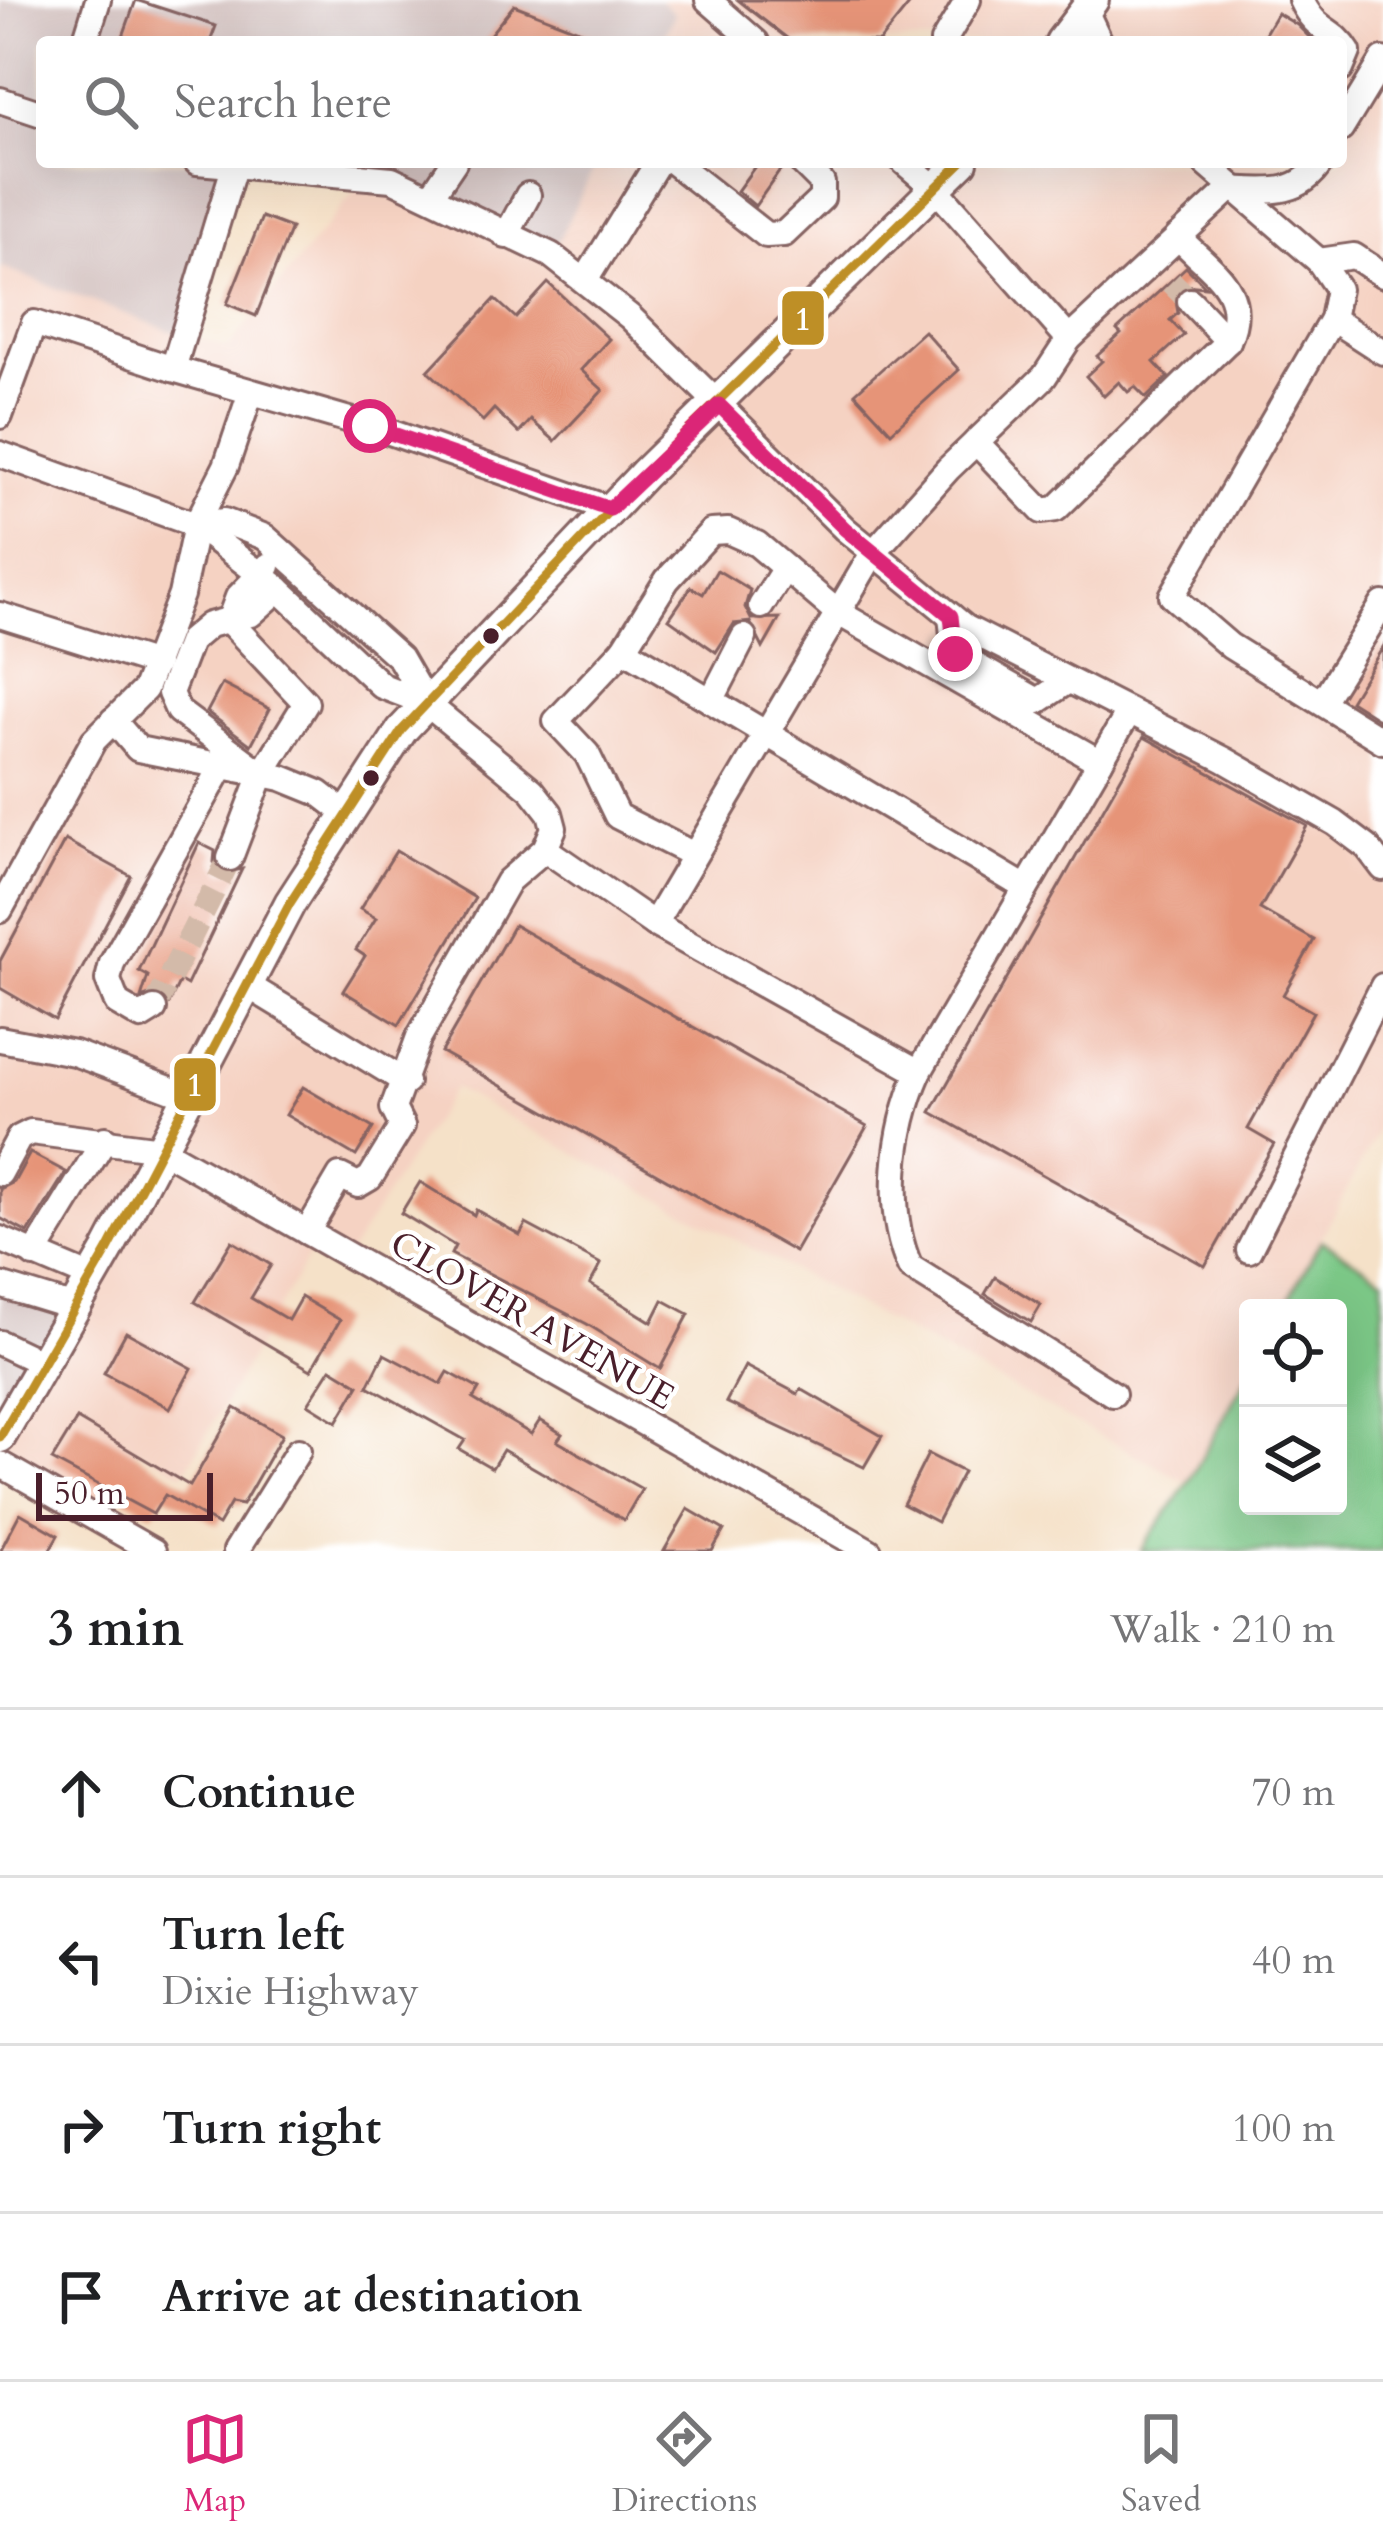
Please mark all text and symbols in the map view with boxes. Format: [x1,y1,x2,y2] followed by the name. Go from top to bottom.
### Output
[36,36,1347,168] search box
[78,69,144,135] icon: search
[174,72,392,133] text: Search here
[780,289,826,347] line badge: 1
[795,297,811,342] text: 1
[343,399,397,453] route start
[480,625,502,647] unlabelled marker
[928,627,982,681] route end
[360,767,382,789] unlabelled marker
[172,1056,218,1113] line badge: 1
[187,1063,203,1108] text: 1
[381,1219,683,1422] street label: CLOVER AVENUE
[1239,1299,1347,1515] map controls
[1239,1299,1347,1407] button: locate
[1239,1407,1347,1515] button: layers
[36,1467,213,1520] scale bar
[54,1471,125,1516] text: 50 m
[48,1594,184,1664] text: 3 min
[1110,1603,1335,1656] text: Walk · 210 m
[48,1760,114,1826] icon: ahead
[162,1762,356,1823] text: Continue
[1252,1766,1335,1819] text: 70 m
[162,1904,344,1965] text: Turn left
[48,1928,114,1994] icon: left
[1252,1934,1335,1987] text: 40 m
[162,1965,419,2018] text: Dixie Highway
[48,2096,114,2162] icon: right
[162,2098,381,2159] text: Turn right
[1232,2102,1335,2155] text: 100 m
[48,2264,114,2330] icon: arrive
[162,2266,582,2327] text: Arrive at destination
[182,2406,248,2523] tab: Map
[612,2406,757,2523] tab: Directions
[1121,2406,1201,2523] tab: Saved

